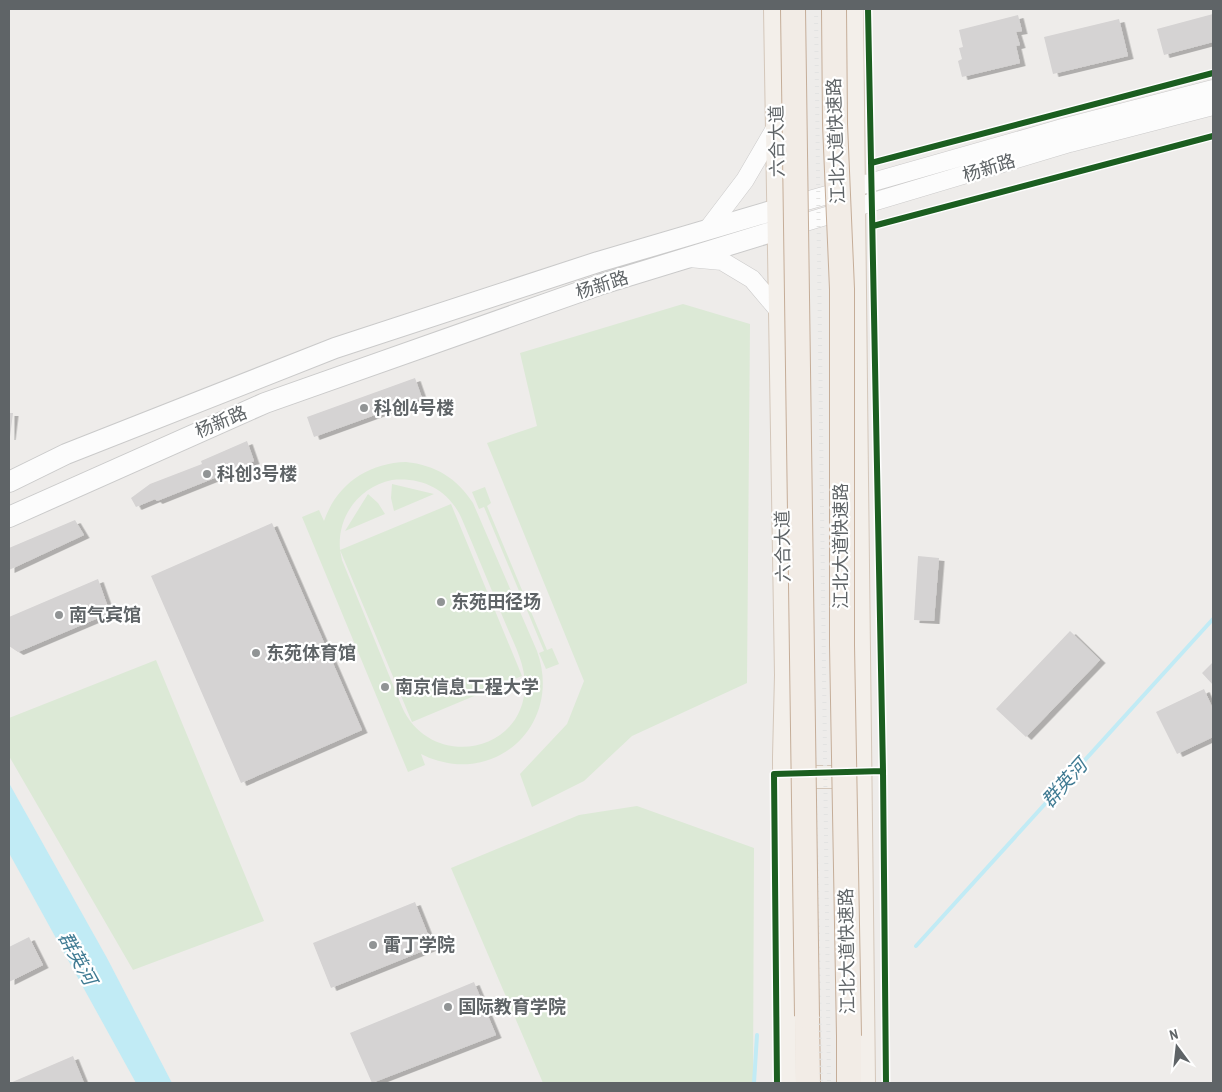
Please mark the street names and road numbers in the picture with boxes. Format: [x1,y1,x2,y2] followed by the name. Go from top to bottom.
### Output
[821,78,850,204] street label: 江北大道快速路
[763,105,790,177] street label: 六合大道
[959,148,1018,187] street label: 杨新路
[572,264,631,305] street label: 杨新路
[191,399,251,444] street label: 杨新路
[828,483,853,609] street label: 江北大道快速路
[769,510,796,582] street label: 六合大道
[833,888,860,1014] street label: 江北大道快速路

